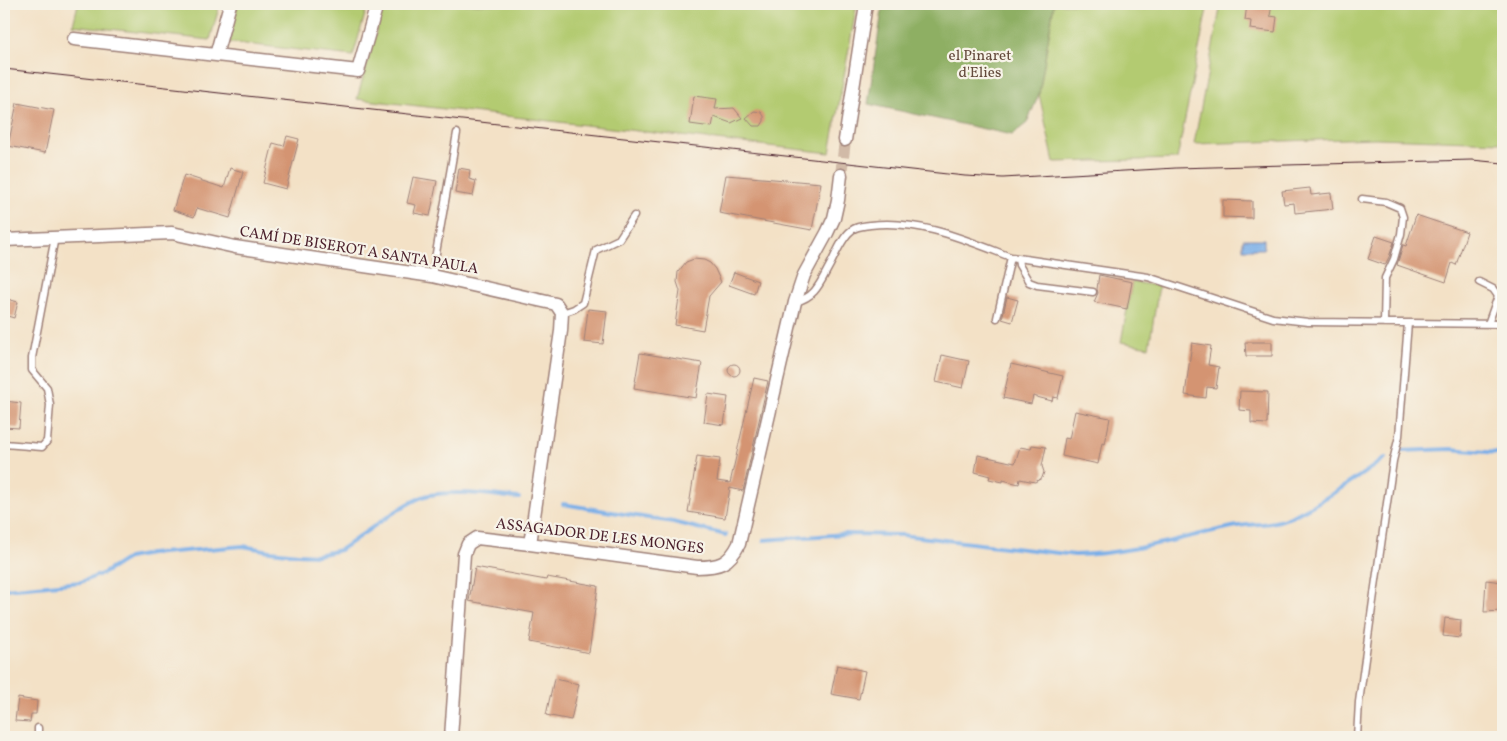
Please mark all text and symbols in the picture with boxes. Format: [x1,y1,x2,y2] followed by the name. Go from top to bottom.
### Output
[949,46,1011,84] park label: el Pinaret d'Elies
[238,222,480,280] street label: CAMÍ DE BISEROT A SANTA PAULA
[495,514,705,560] street label: ASSAGADOR DE LES MONGES

